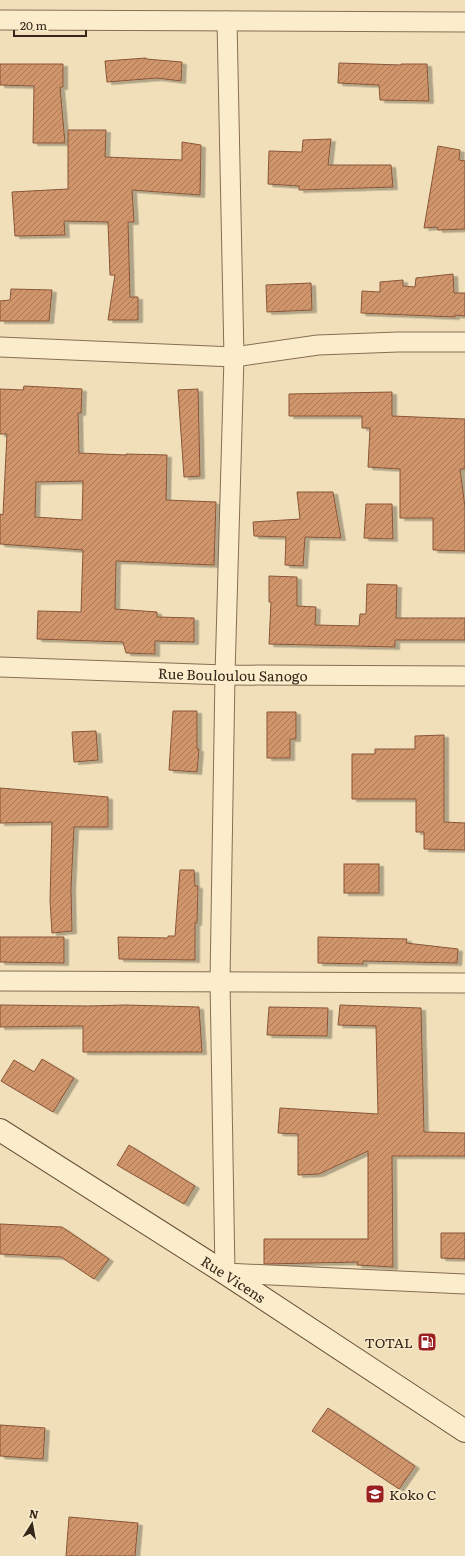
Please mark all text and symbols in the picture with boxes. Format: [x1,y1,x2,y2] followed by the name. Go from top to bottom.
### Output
[14,12,86,38] scale bar
[20,16,47,34] text: 20 m
[158,663,308,685] street label: Rue Bouloulou Sanogo
[198,1251,270,1307] street label: Rue Vicens
[416,1331,438,1353] fuel station icon: TOTAL
[364,1332,413,1352] place label: TOTAL
[364,1483,386,1505] school or university icon: Koko C
[389,1484,437,1504] place label: Koko C
[12,1504,52,1544] north arrow
[28,1504,40,1522] text: N

